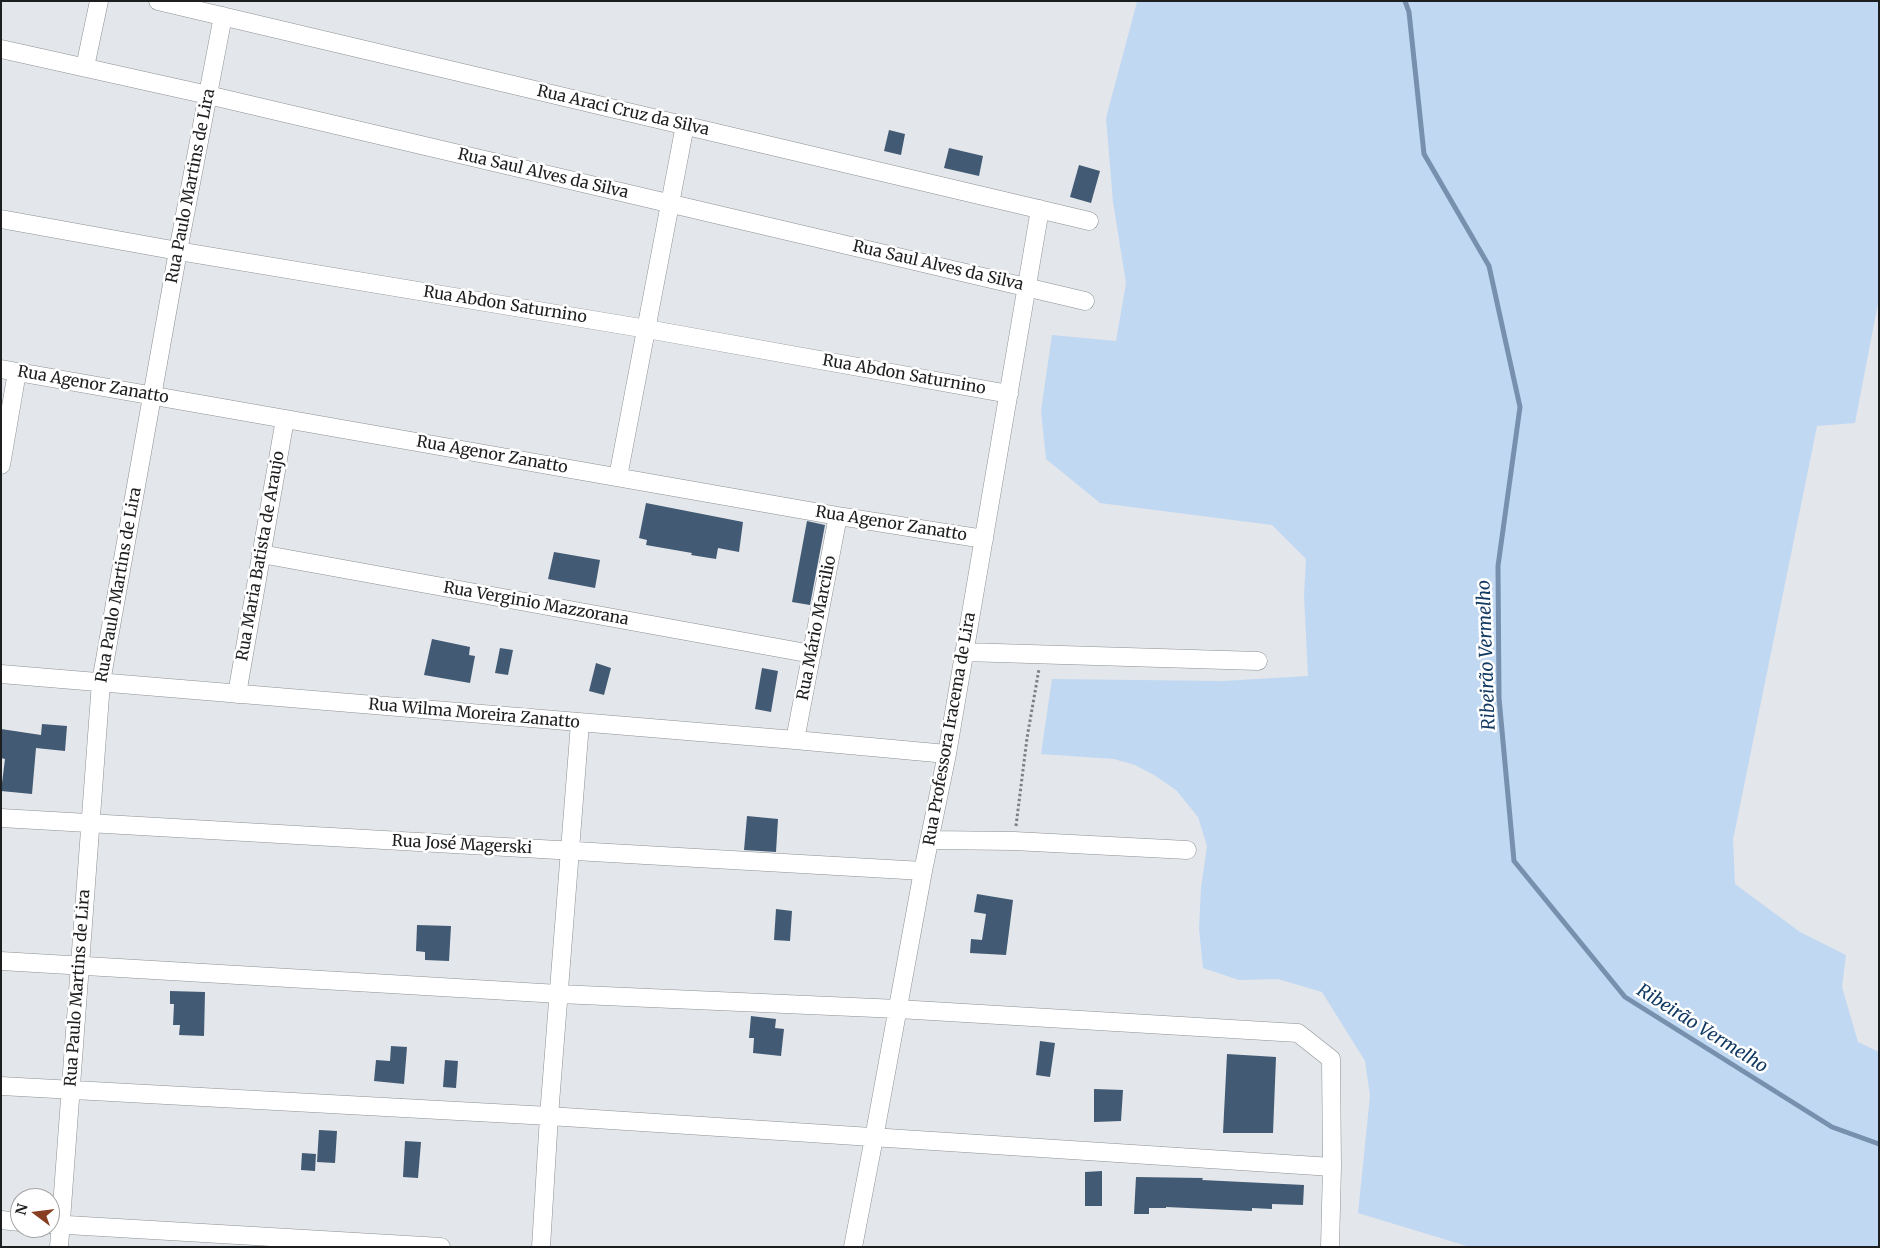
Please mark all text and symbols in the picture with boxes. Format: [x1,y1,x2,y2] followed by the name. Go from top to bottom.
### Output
[535,82,711,140] street label: Rua Araci Cruz da Silva
[163,87,219,285] street label: Rua Paulo Martins de Lira
[456,145,630,203] street label: Rua Saul Alves da Silva
[851,237,1025,295] street label: Rua Saul Alves da Silva
[422,283,588,327] street label: Rua Abdon Saturnino
[821,351,987,399] street label: Rua Abdon Saturnino
[16,362,170,408] street label: Rua Agenor Zanatto
[415,432,569,478] street label: Rua Agenor Zanatto
[233,450,289,662] street label: Rua Maria Batista de Araujo
[92,486,146,684] street label: Rua Paulo Martins de Lira
[814,503,968,545] street label: Rua Agenor Zanatto
[794,554,840,702] street label: Rua Mário Marcilio
[442,578,630,630] street label: Rua Verginio Mazzorana
[1474,580,1500,730] water label: Ribeirão Vermelho
[920,611,980,847] street label: Rua Professora Iracema de Lira
[368,695,580,733] street label: Rua Wilma Moreira Zanatto
[391,832,533,858] street label: Rua José Magerski
[62,889,94,1087] street label: Rua Paulo Martins de Lira
[1633,980,1771,1078] water label: Ribeirão Vermelho
[10,1188,60,1238] north arrow
[11,1202,32,1217] text: N

